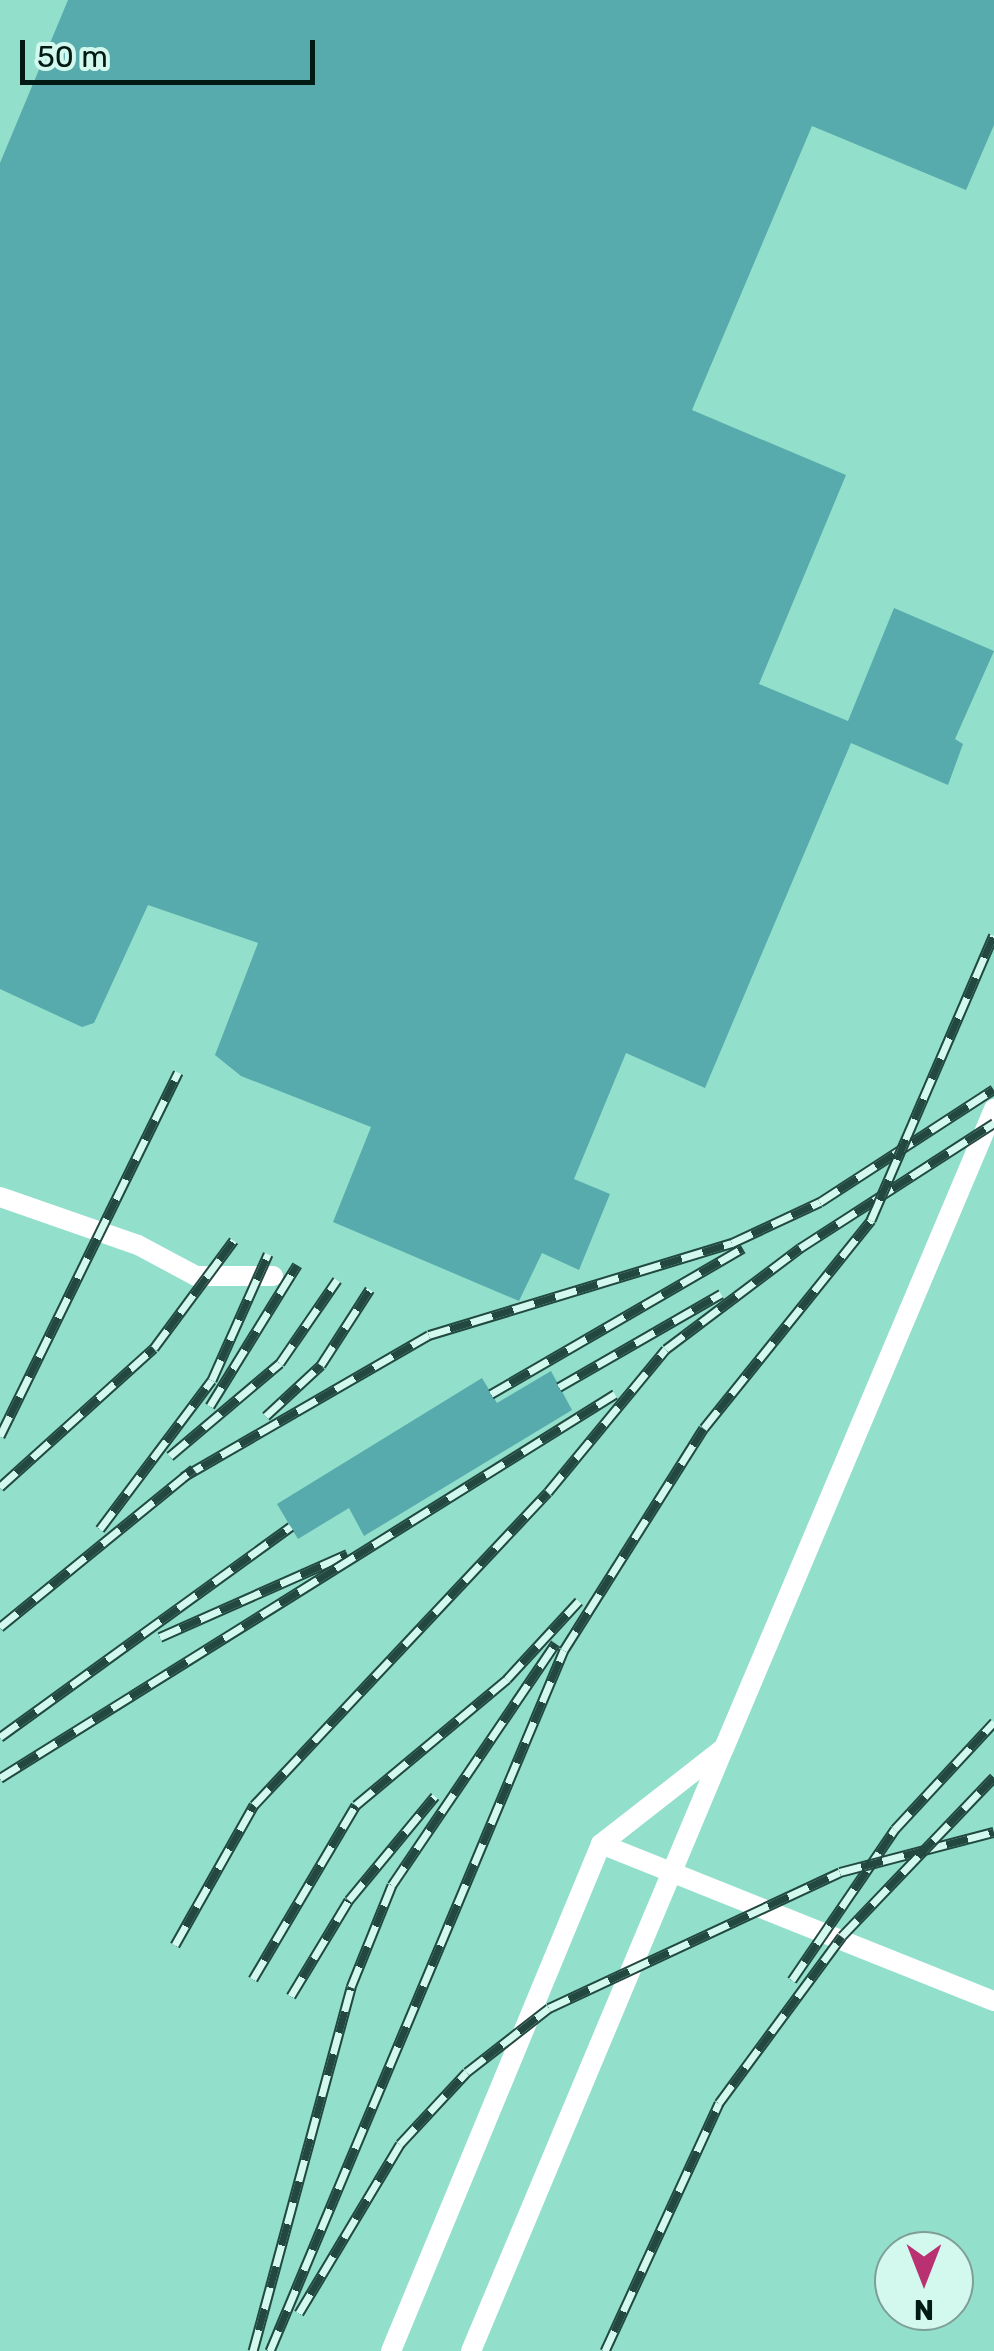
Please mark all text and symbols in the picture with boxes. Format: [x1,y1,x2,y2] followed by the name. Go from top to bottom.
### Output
[25,20,320,82] scale bar
[37,39,108,75] text: 50 m
[874,2231,974,2331] north arrow
[914,2293,934,2326] text: N

